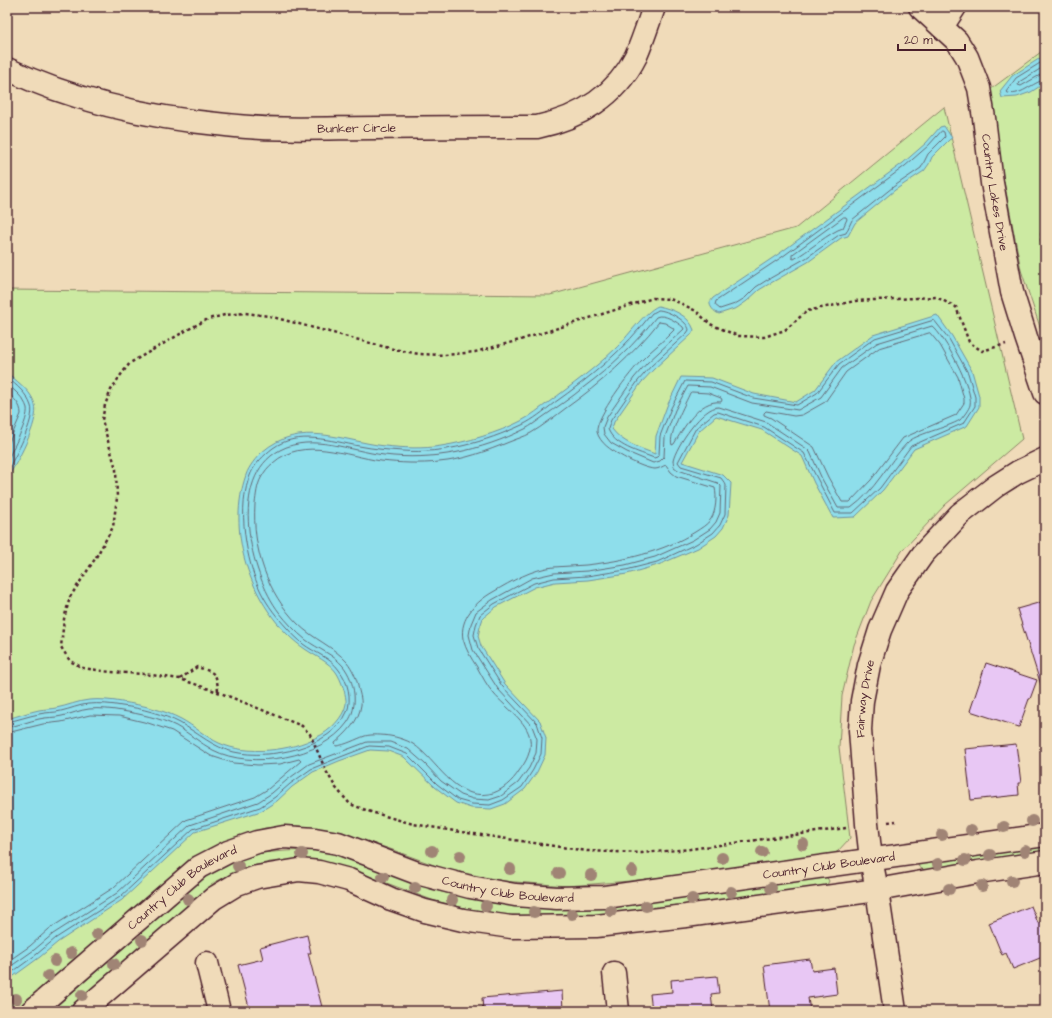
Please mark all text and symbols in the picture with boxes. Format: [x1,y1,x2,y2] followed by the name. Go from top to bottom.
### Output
[898,26,965,52] scale bar
[904,32,933,49] text: 20 m
[317,120,397,138] street label: Bunker Circle
[977,133,1012,253] street label: Country Lakes Drive
[852,657,879,738] street label: Fairway Drive
[124,842,239,934] street label: Country Club Boulevard
[762,848,896,884] street label: Country Club Boulevard
[440,872,574,907] street label: Country Club Boulevard

